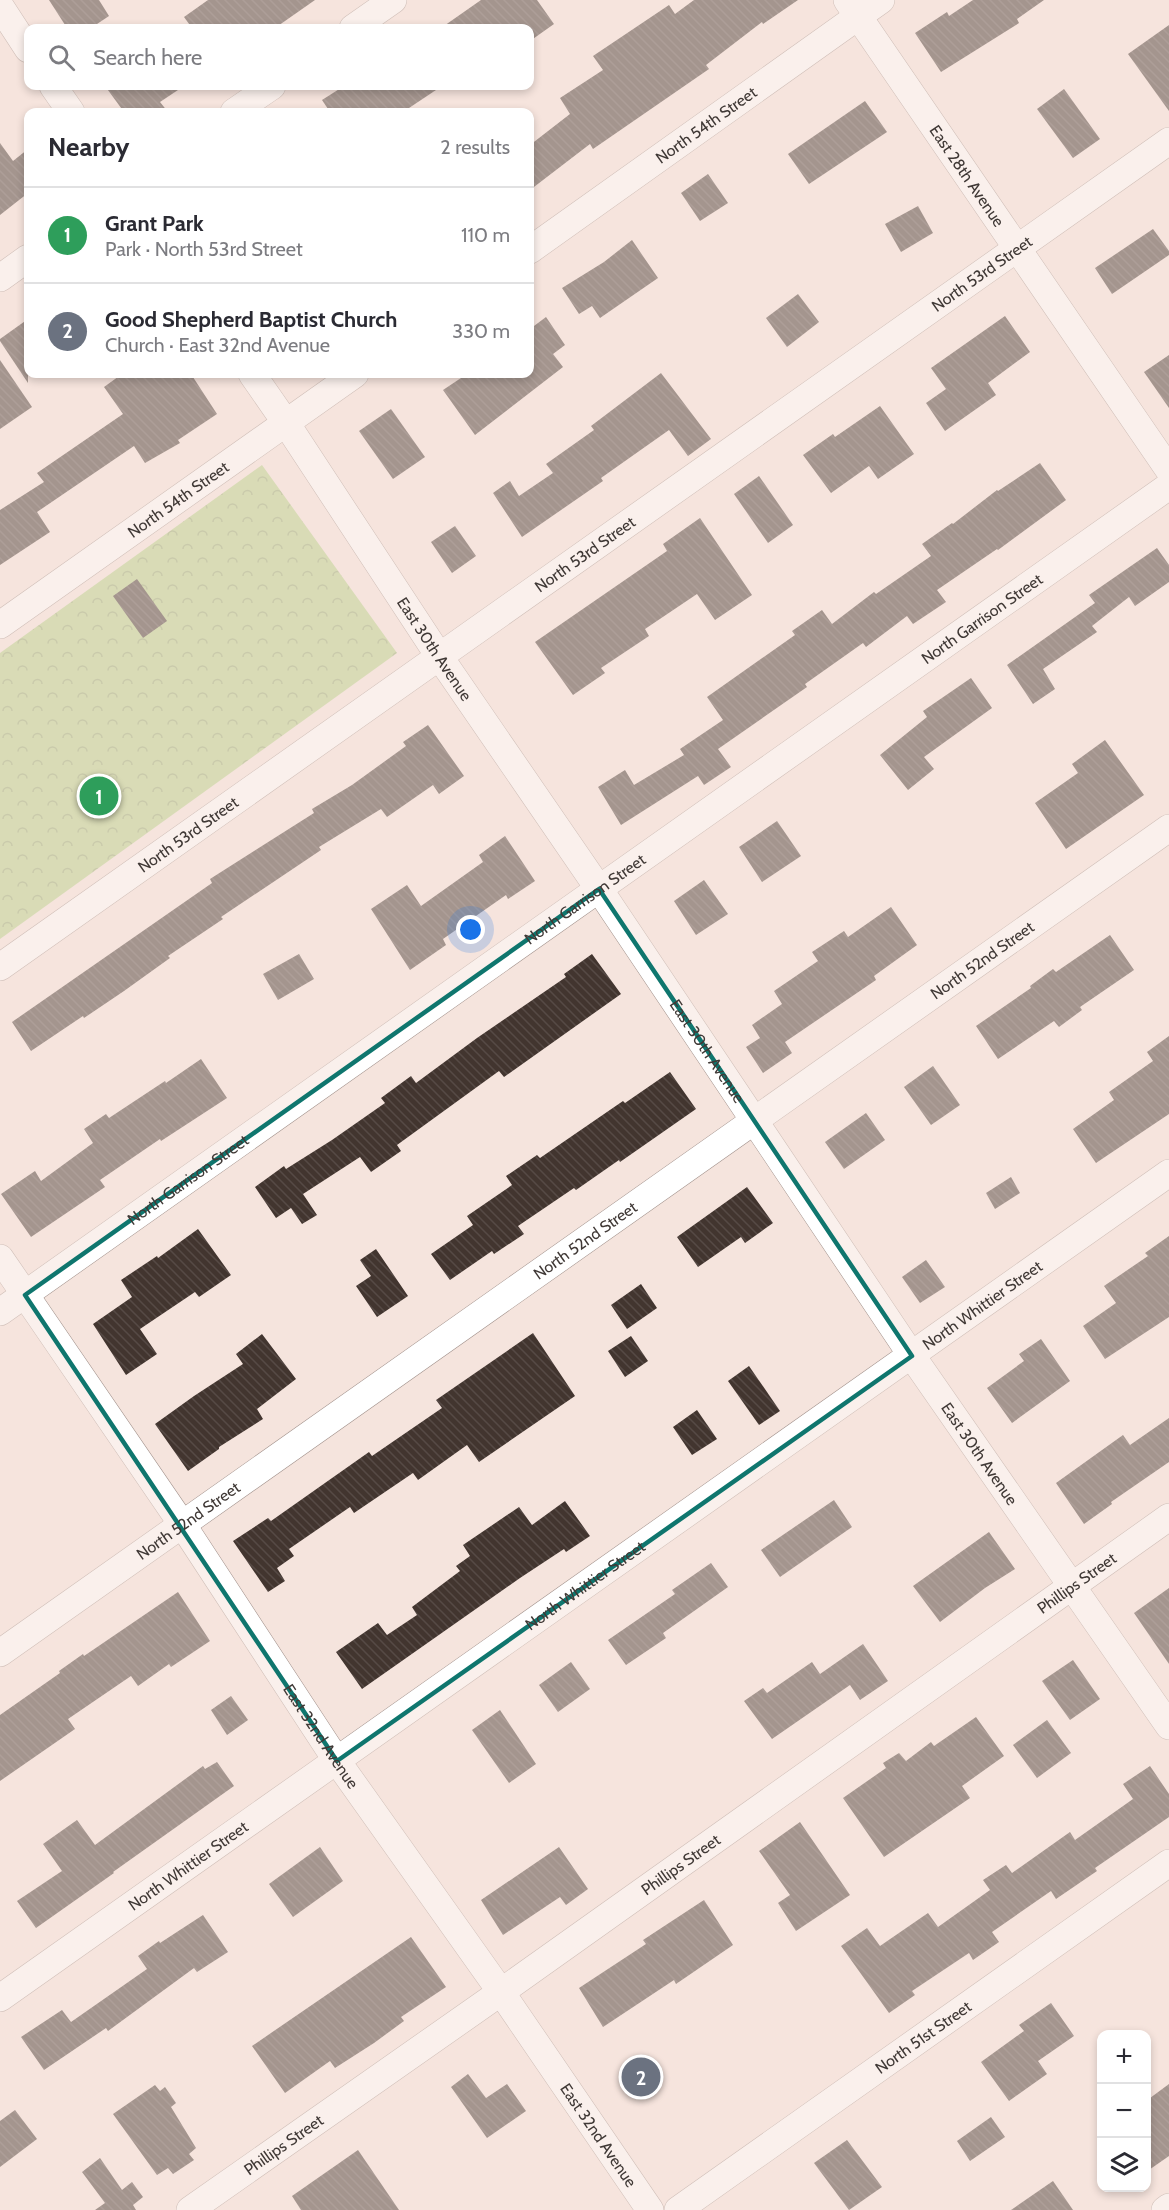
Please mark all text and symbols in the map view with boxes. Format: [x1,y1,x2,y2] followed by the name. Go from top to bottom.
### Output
[24,24,534,90] search box
[45,41,78,74] icon: search
[93,44,202,71] text: Search here
[652,82,761,167] street label: North 54th Street
[926,122,1008,230] street label: East 28th Avenue
[48,131,129,163] text: Nearby
[440,135,510,159] text: 2 results
[105,210,204,237] text: Grant Park
[64,223,71,247] text: 1
[461,223,510,247] text: 110 m
[928,231,1036,316] street label: North 53rd Street
[105,237,303,261] text: Park · North 53rd Street
[105,306,397,333] text: Good Shepherd Baptist Church
[62,319,73,343] text: 2
[452,319,510,343] text: 330 m
[105,333,330,357] text: Church · East 32nd Avenue
[124,457,233,542] street label: North 54th Street
[531,512,639,596] street label: North 53rd Street
[918,569,1047,668] street label: North Garrison Street
[393,594,476,704] street label: East 30th Avenue
[80,774,118,818] pin: 1
[134,792,242,877] street label: North 53rd Street
[521,850,650,948] street label: North Garrison Street
[456,915,485,944] your location
[927,917,1038,1003] street label: North 52nd Street
[666,996,749,1107] street label: East 30th Avenue
[124,1130,253,1229] street label: North Garrison Street
[530,1197,641,1284] street label: North 52nd Street
[919,1256,1046,1354] street label: North Whittier Street
[937,1399,1022,1509] street label: East 30th Avenue
[133,1477,244,1564] street label: North 52nd Street
[522,1536,649,1634] street label: North Whittier Street
[1034,1548,1120,1618] street label: Phillips Street
[279,1681,362,1792] street label: East 32nd Avenue
[125,1817,252,1915] street label: North Whittier Street
[638,1830,724,1899] street label: Phillips Street
[872,1996,976,2078] street label: North 51st Street
[1097,2030,1151,2192] map controls
[1097,2030,1151,2084] button: +
[622,2054,660,2100] pin: 2
[556,2080,640,2191] street label: East 32nd Avenue
[1097,2084,1151,2138] button: −
[240,2110,327,2179] street label: Phillips Street
[1097,2138,1151,2192] button: layers

